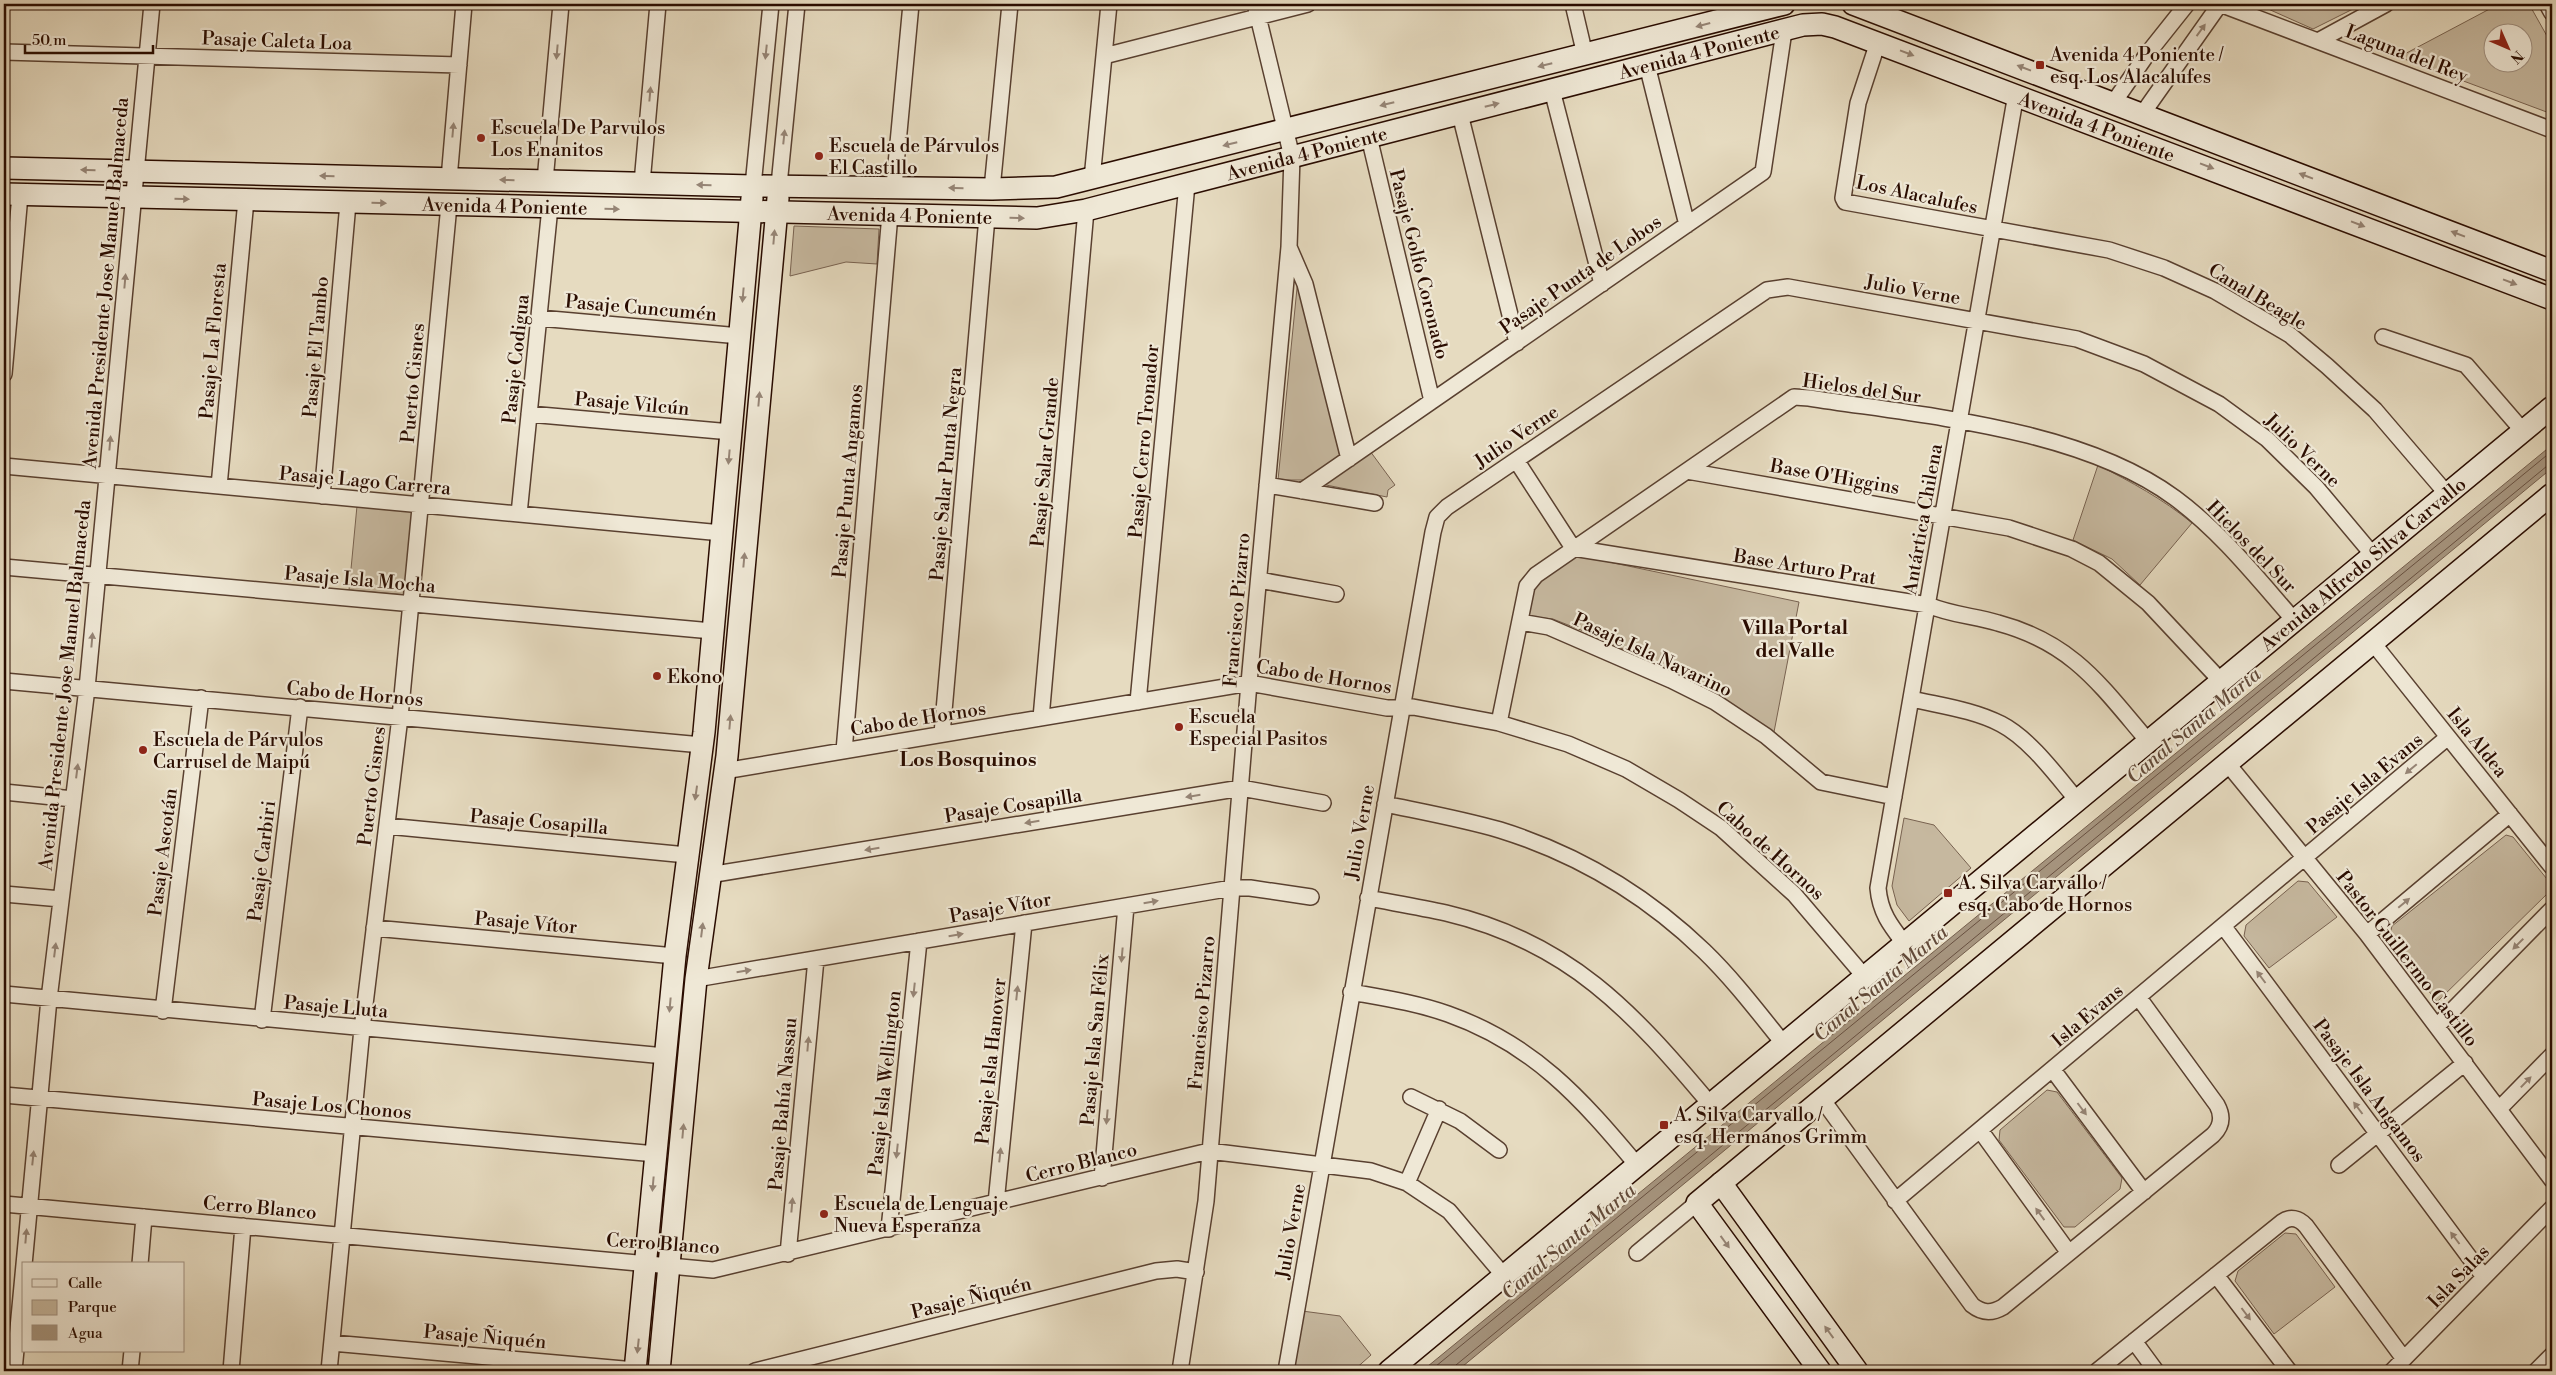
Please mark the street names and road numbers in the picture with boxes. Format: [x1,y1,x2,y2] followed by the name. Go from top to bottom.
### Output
[2342,20,2472,89] street label: Laguna del Rey
[1615,21,1782,85] street label: Avenida 4 Poniente
[201,26,353,56] street label: Pasaje Caleta Loa
[2014,86,2178,168] street label: Avenida 4 Poniente
[78,96,134,471] street label: Avenida Presidente Jose Manuel Balmaceda
[1223,122,1390,186] street label: Avenida 4 Poniente
[1384,167,1454,362] street label: Pasaje Golfo Coronado
[1854,170,1980,220] street label: Los Alacalufes
[421,193,588,221] street label: Avenida 4 Poniente
[826,202,993,230] street label: Avenida 4 Poniente
[1495,210,1666,340] street label: Pasaje Punta de Lobos
[2204,258,2311,336] street label: Canal Beagle
[194,262,232,420] street label: Pasaje La Floresta
[1862,270,1962,310] street label: Julio Verne
[298,275,334,419] street label: Pasaje El Tambo
[564,289,718,327] street label: Pasaje Cuncumén
[497,293,535,425] street label: Pasaje Codigua
[396,322,430,444] street label: Puerto Cisnes
[1124,343,1164,539] street label: Pasaje Cerro Tronador
[925,366,967,582] street label: Pasaje Salar Punta Negra
[1801,369,1923,409] street label: Hielos del Sur
[1026,376,1064,548] street label: Pasaje Salar Grande
[828,383,868,579] street label: Pasaje Punta Angamos
[573,387,690,421] street label: Pasaje Vilcún
[1469,400,1563,474] street label: Julio Verne
[2259,408,2345,493] street label: Julio Verne
[1898,442,1948,597] street label: Antártica Chilena
[1767,454,1901,500] street label: Base O'Higgins
[278,462,452,500] street label: Pasaje Lago Carrera
[2255,472,2471,657] street label: Avenida Alfredo Silva Carvallo
[2201,495,2301,598] street label: Hielos del Sur
[33,498,96,873] street label: Avenida Presidente Jose Manuel Balmaceda
[1218,532,1256,688] street label: Francisco Pizarro
[1731,544,1878,590] street label: Base Arturo Prat
[283,561,437,599] street label: Pasaje Isla Mocha
[1569,607,1736,702] street label: Pasaje Isla Navarino
[1254,654,1393,700] street label: Cabo de Hornos
[286,676,424,712] street label: Cabo de Hornos
[849,696,988,742] street label: Cabo de Hornos
[2442,703,2513,783] street label: Isla Aldea
[353,725,391,847] street label: Puerto Cisnes
[2301,728,2428,840] street label: Pasaje Isla Evans
[943,783,1084,829] street label: Pasaje Cosapilla
[1340,783,1380,883] street label: Julio Verne
[143,787,183,917] street label: Pasaje Ascotán
[1711,796,1829,906] street label: Cabo de Hornos
[243,799,281,923] street label: Pasaje Carbiri
[469,804,610,840] street label: Pasaje Cosapilla
[2331,866,2484,1052] street label: Pastor Guillermo Castillo
[947,887,1053,929] street label: Pasaje Vítor
[474,907,578,939] street label: Pasaje Vítor
[1183,935,1221,1091] street label: Francisco Pizarro
[1076,953,1114,1127] street label: Pasaje Isla San Félix
[970,977,1012,1146] street label: Pasaje Isla Hanover
[2047,979,2128,1053] street label: Isla Evans
[863,989,907,1177] street label: Pasaje Isla Wellington
[283,990,390,1024] street label: Pasaje Lluta
[2307,1014,2431,1167] street label: Pasaje Isla Angamos
[763,1016,803,1192] street label: Pasaje Bahía Nassau
[251,1087,413,1125] street label: Pasaje Los Chonos
[1023,1138,1139,1188] street label: Cerro Blanco
[1271,1182,1311,1282] street label: Julio Verne
[202,1191,318,1225] street label: Cerro Blanco
[605,1228,721,1260] street label: Cerro Blanco
[2423,1240,2495,1313] street label: Isla Salas
[908,1269,1034,1325] street label: Pasaje Ñiquén
[423,1318,547,1354] street label: Pasaje Ñiquén

